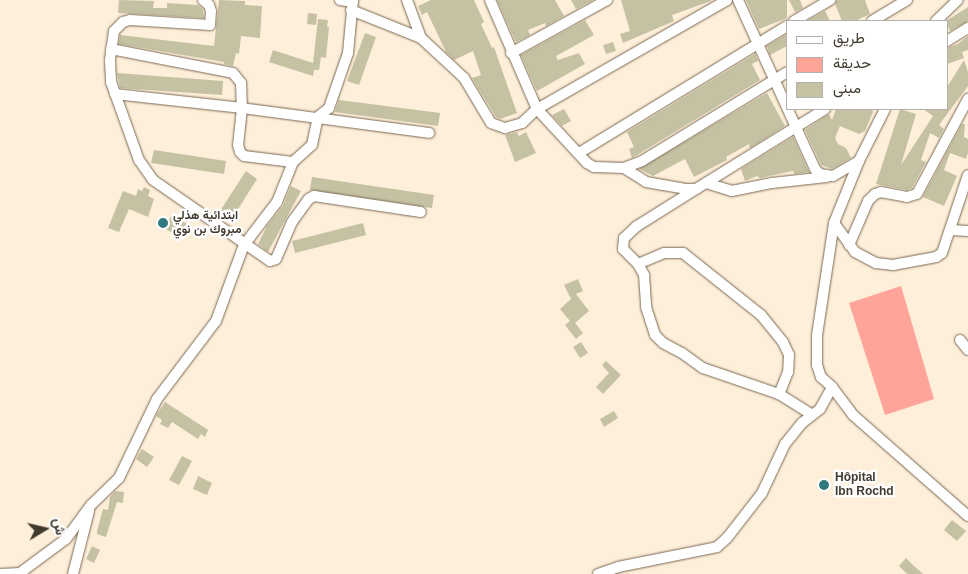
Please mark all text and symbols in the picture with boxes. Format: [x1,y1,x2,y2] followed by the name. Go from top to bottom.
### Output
[786,20,948,110] legend
[833,29,865,46] text: طريق
[833,54,871,71] text: حديقة
[833,79,861,96] text: مبنى
[173,209,241,237] place label: ابتدائية هذلي مبروك بن نوي
[157,217,169,229] marker: ابتدائية هذلي مبروك بن نوي
[835,471,894,499] place label: Hôpital Ibn Rochd
[817,478,831,492] marker: Hôpital Ibn Rochd
[20,504,70,554] north arrow
[51,517,69,536] text: ش

